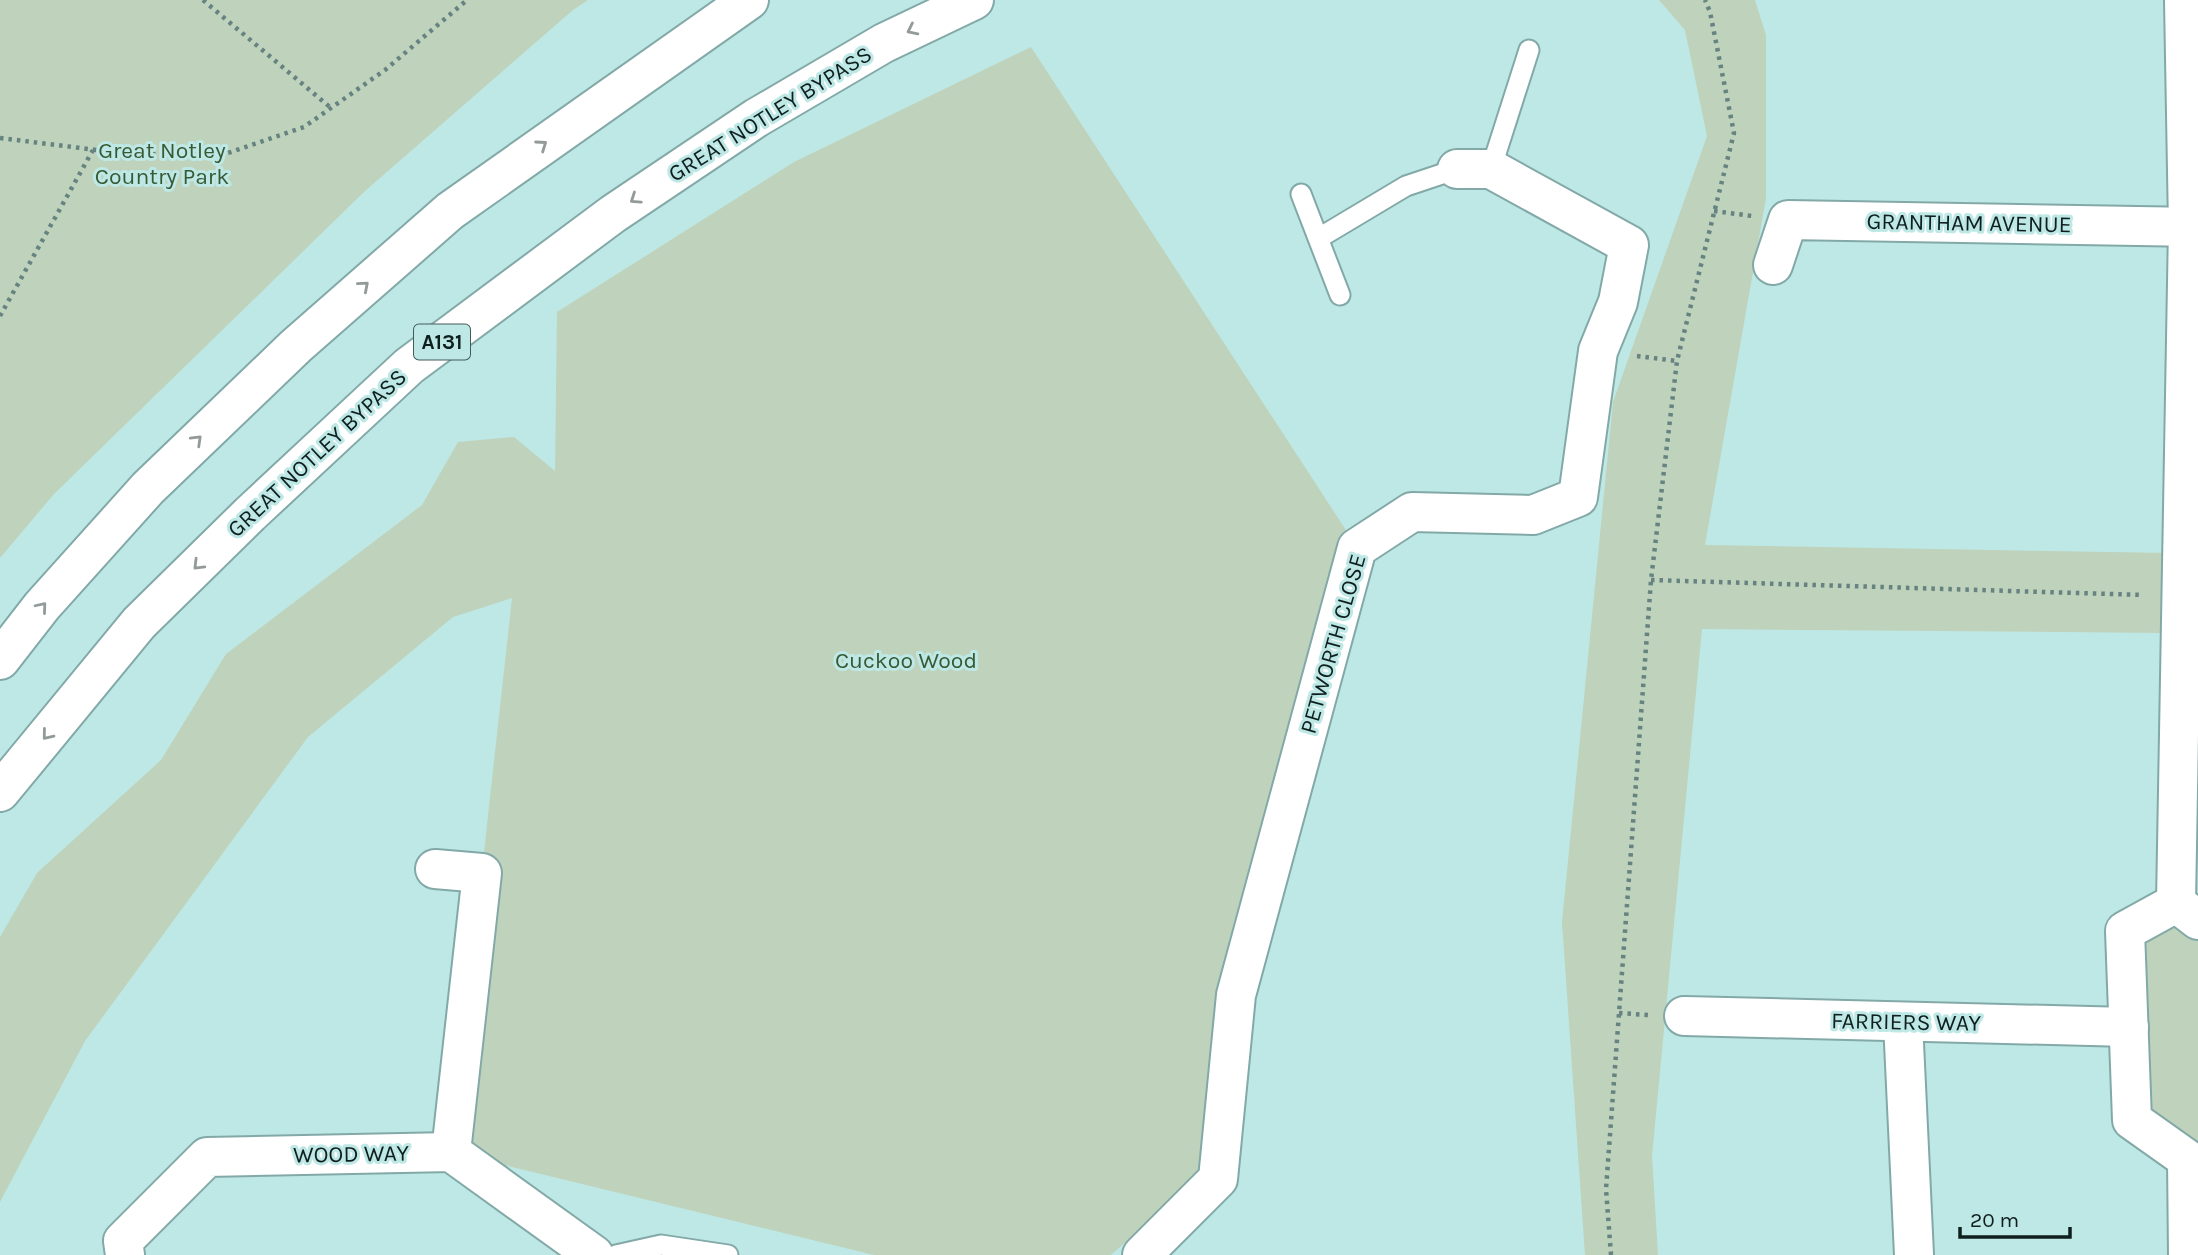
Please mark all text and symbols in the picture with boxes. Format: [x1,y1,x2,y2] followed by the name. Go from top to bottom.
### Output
[907,21,919,35] one-way arrow
[663,40,877,188] street label: GREAT NOTLEY BYPASS
[95,137,229,190] park label: Great Notley Country Park
[534,141,547,153] one-way arrow
[629,191,642,204] one-way arrow
[1866,208,2072,238] street label: GRANTHAM AVENUE
[356,282,369,294] one-way arrow
[414,324,470,360] road number: A131
[222,363,412,543] street label: GREAT NOTLEY BYPASS
[189,436,202,449] one-way arrow
[1294,551,1372,737] street label: PETWORTH CLOSE
[193,556,206,569] one-way arrow
[34,602,46,615] one-way arrow
[835,647,977,674] park label: Cuckoo Wood
[43,726,55,739] one-way arrow
[1831,1007,1982,1037] street label: FARRIERS WAY
[293,1139,410,1169] street label: WOOD WAY
[1960,1196,2070,1240] scale bar
[1970,1208,2019,1232] text: 20 m

